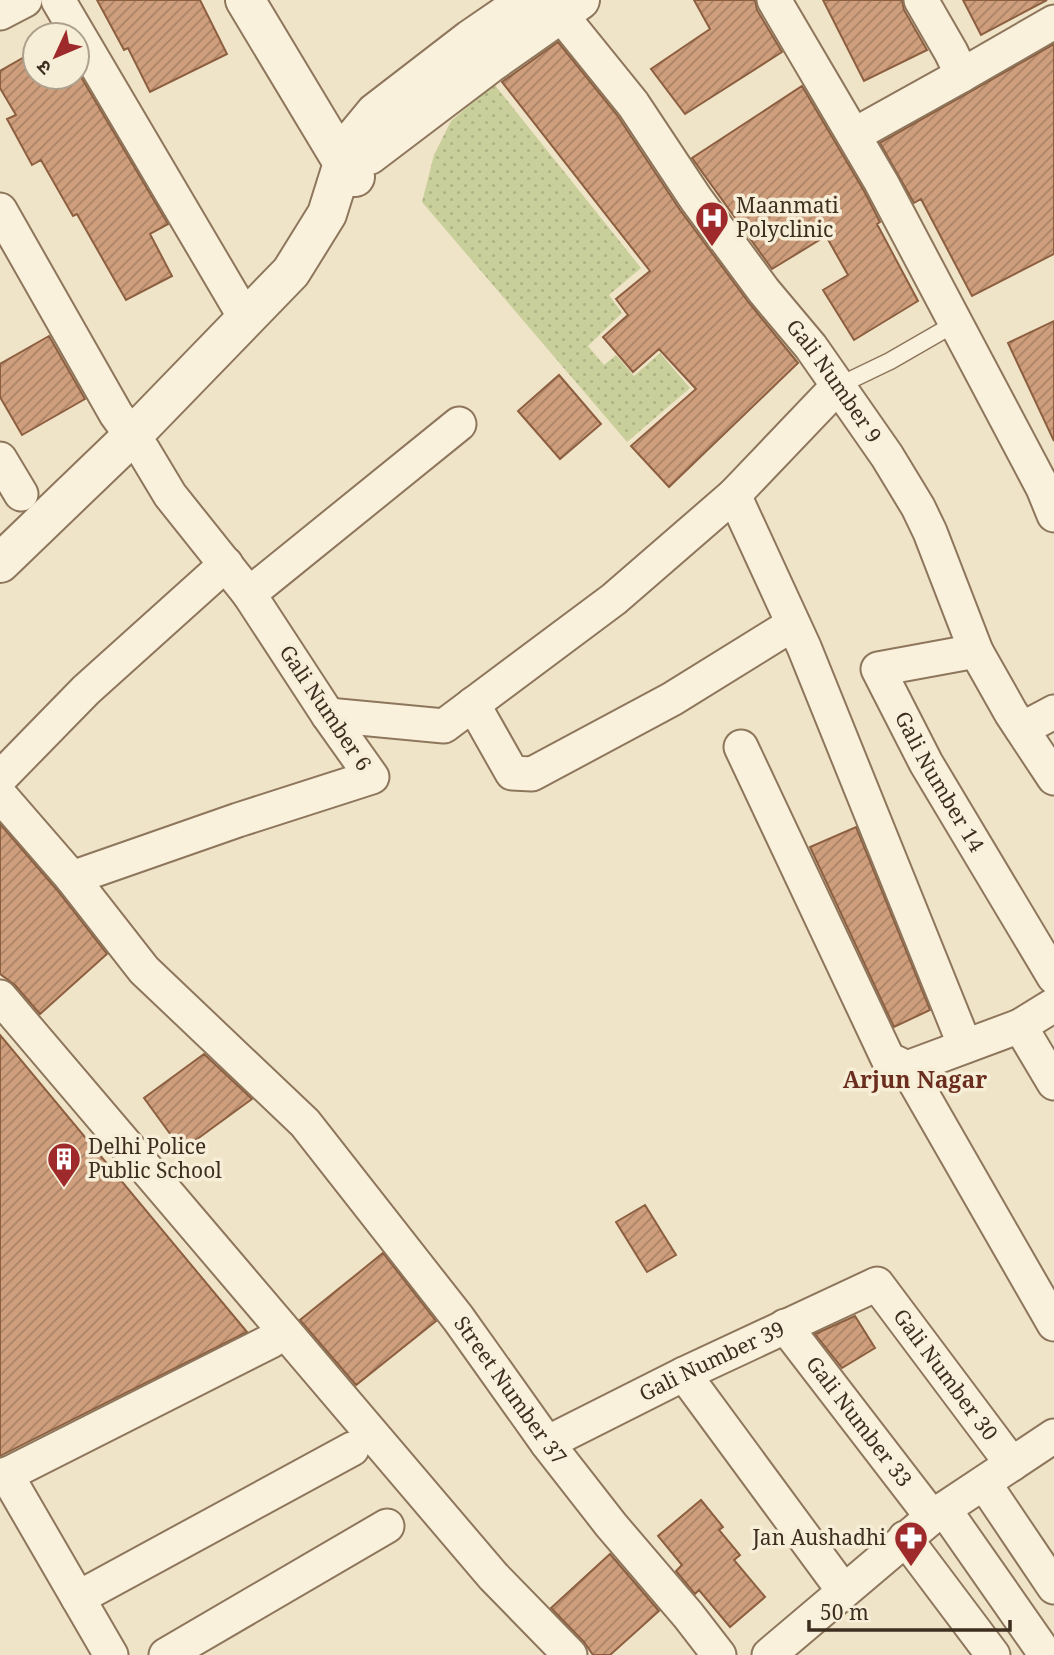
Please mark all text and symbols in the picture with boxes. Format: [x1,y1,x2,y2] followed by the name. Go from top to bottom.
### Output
[21,21,91,91] north arrow
[30,54,57,81] text: उ
[736,191,839,243] place label: Maanmati Polyclinic
[693,199,731,248] hospital icon: Maanmati Polyclinic
[780,313,889,448] street label: Gali Number 9
[273,639,378,776] street label: Gali Number 6
[889,706,991,857] street label: Gali Number 14
[843,1063,987,1095] district label: Arjun Nagar
[88,1132,222,1184] place label: Delhi Police Public School
[45,1140,83,1189] building icon: Delhi Police Public School
[887,1303,1005,1446] street label: Gali Number 30
[448,1310,574,1470] street label: Street Number 37
[634,1314,789,1407] street label: Gali Number 39
[800,1350,919,1492] street label: Gali Number 33
[892,1519,930,1568] pharmacy icon: Jan Aushadhi
[751,1523,886,1551] place label: Jan Aushadhi
[809,1588,1010,1632] scale bar
[820,1598,869,1626] text: 50 m

